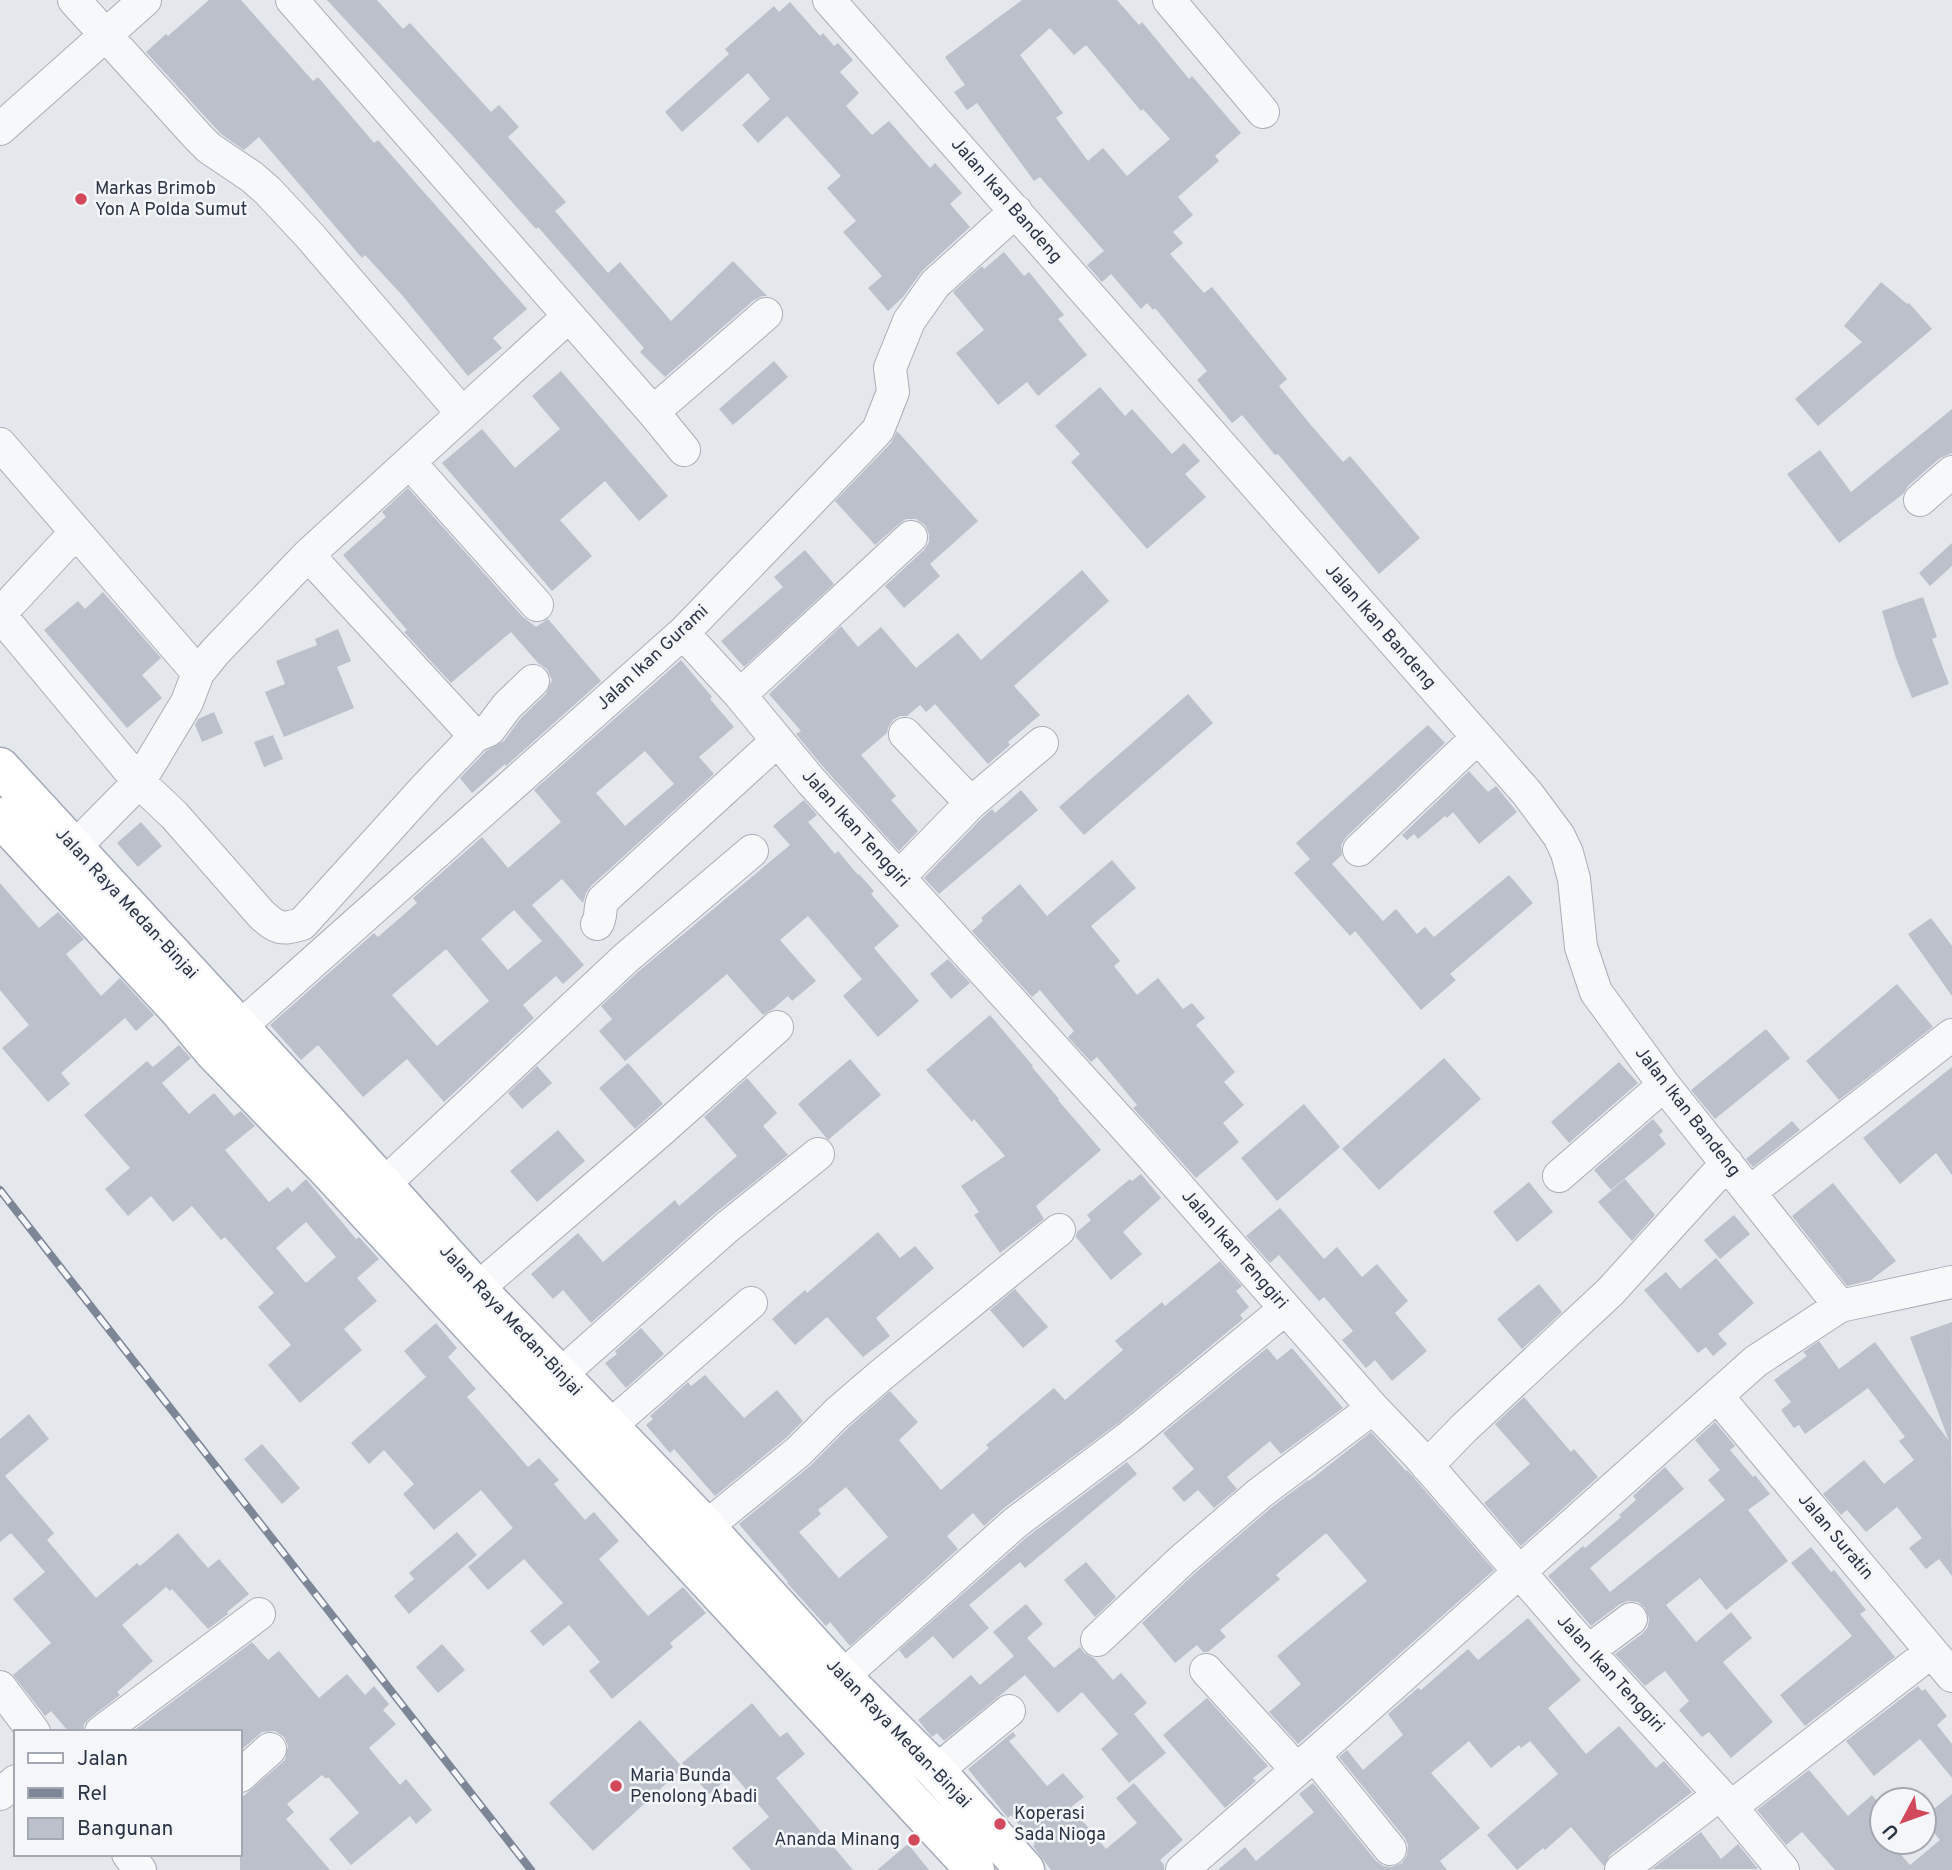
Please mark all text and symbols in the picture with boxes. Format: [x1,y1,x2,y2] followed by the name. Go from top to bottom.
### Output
[945,133,1067,269] street label: Jalan Ikan Bandeng
[95,178,247,222] place label: Markas Brimob Yon A Polda Sumut
[73,191,89,207] marker: Markas Brimob Yon A Polda Sumut
[1319,559,1441,695] street label: Jalan Ikan Bandeng
[592,600,714,716] street label: Jalan Ikan Gurami
[796,765,914,893] street label: Jalan Ikan Tenggiri
[50,823,202,985] street label: Jalan Raya Medan-Binjai
[1629,1042,1745,1182] street label: Jalan Ikan Bandeng
[1176,1185,1292,1315] street label: Jalan Ikan Tenggiri
[434,1240,586,1402] street label: Jalan Raya Medan-Binjai
[1792,1489,1878,1585] street label: Jalan Suratin
[1551,1610,1669,1738] street label: Jalan Ikan Tenggiri
[821,1654,975,1814] street label: Jalan Raya Medan-Binjai
[14,1730,242,1856] legend
[77,1746,128,1773] text: Jalan
[630,1765,757,1809] place label: Maria Bunda Penolong Abadi
[608,1778,624,1794] marker: Maria Bunda Penolong Abadi
[77,1781,107,1808] text: Rel
[1868,1786,1938,1856] north arrow
[1014,1803,1106,1847] place label: Koperasi Sada Nioga
[77,1816,173,1843] text: Bangunan
[992,1816,1008,1832] marker: Koperasi Sada Nioga
[1878,1818,1905,1844] text: U
[774,1829,900,1852] place label: Ananda Minang
[906,1832,922,1848] marker: Ananda Minang

